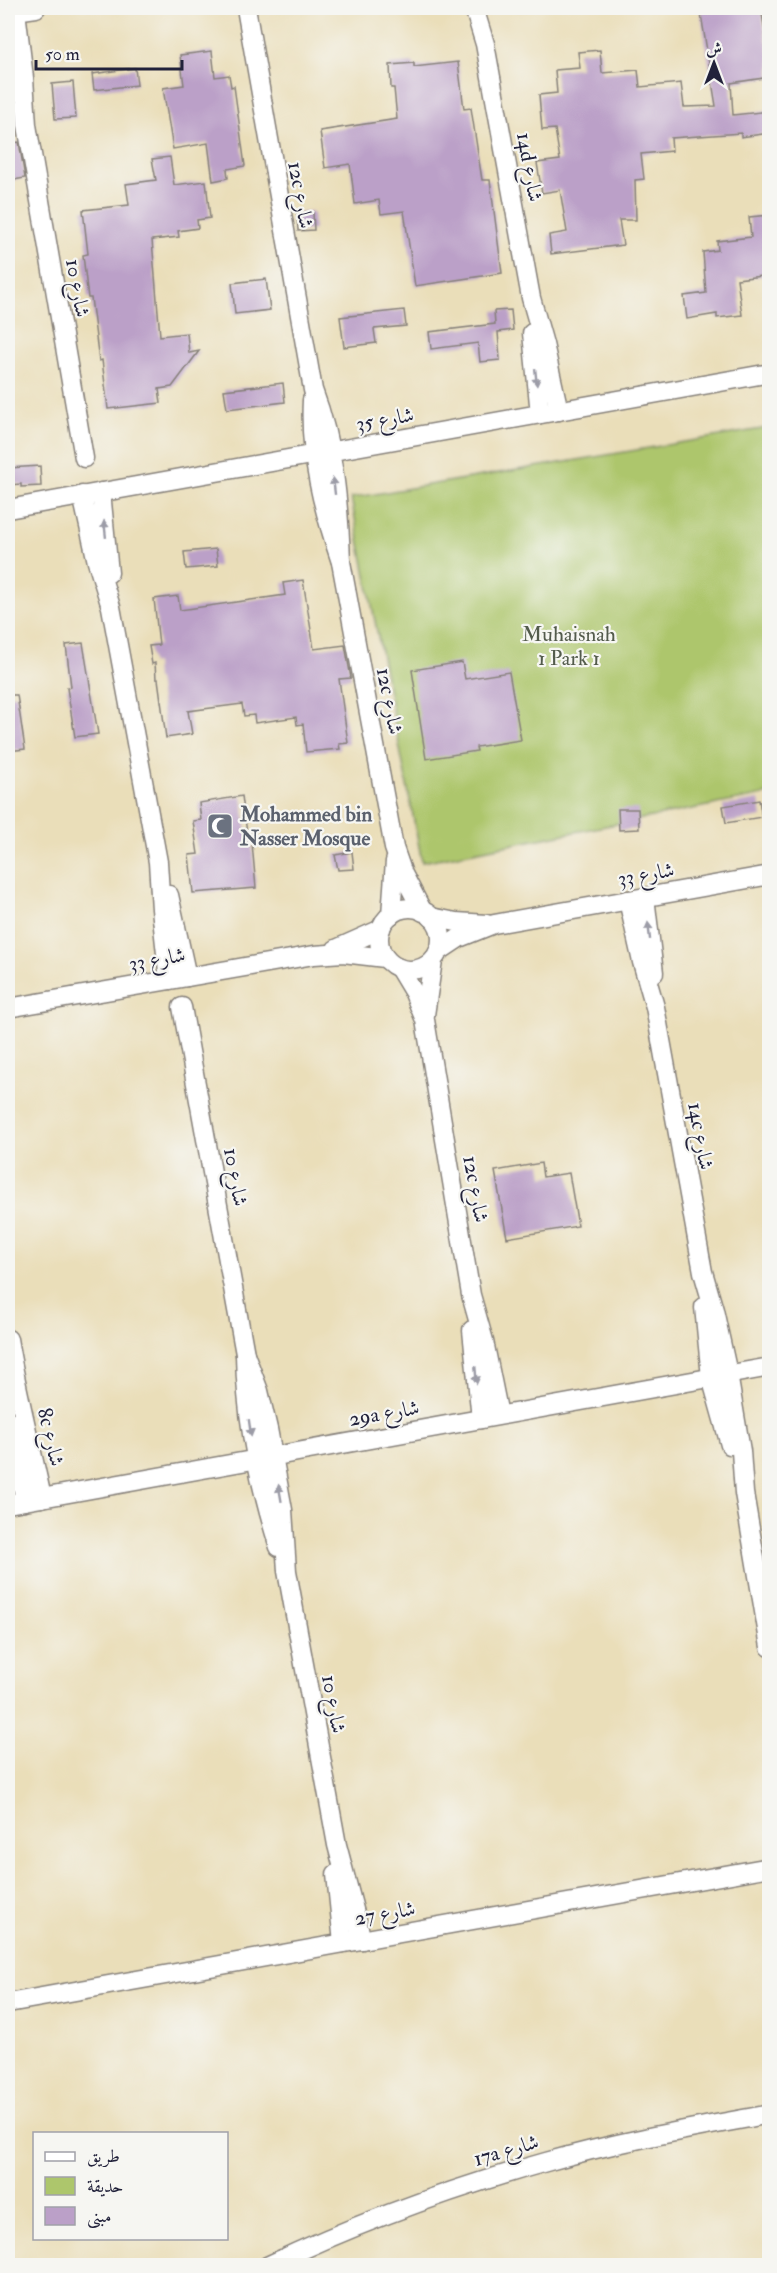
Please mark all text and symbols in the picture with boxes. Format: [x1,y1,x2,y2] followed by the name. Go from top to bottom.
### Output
[36,33,182,71] scale bar
[684,33,744,93] north arrow
[706,39,722,59] text: ش
[45,43,80,66] text: 50 m
[506,130,549,205] street label: 14d شارع
[277,160,320,231] street label: 12c شارع
[55,257,96,320] street label: شارع 10
[531,368,541,387] one-way arrow
[354,401,417,442] street label: شارع 35
[330,476,339,495] one-way arrow
[100,519,109,538] one-way arrow
[522,621,616,672] park label: Muhaisnah 1 Park 1
[366,665,409,738] street label: 12c شارع
[239,801,372,852] place label: Mohammed bin Nasser Mosque
[205,811,235,841] mosque icon: Mohammed bin Nasser Mosque
[616,856,677,897] street label: شارع 33
[645,922,654,941] one-way arrow
[127,941,188,982] street label: شارع 33
[677,1100,720,1173] street label: 14c شارع
[213,1146,254,1209] street label: شارع 10
[452,1154,495,1225] street label: 12c شارع
[471,1365,481,1384] one-way arrow
[347,1394,422,1437] street label: 29a شارع
[27,1405,70,1470] street label: 8c شارع
[246,1418,255,1437] one-way arrow
[275,1483,284,1502] one-way arrow
[311,1673,352,1736] street label: شارع 10
[353,1895,418,1936] street label: شارع 27
[470,2128,543,2176] street label: 17a شارع
[33,2132,228,2240] legend
[87,2145,120,2168] text: طريق
[87,2175,123,2198] text: حديقة
[87,2205,112,2229] text: مبنى

